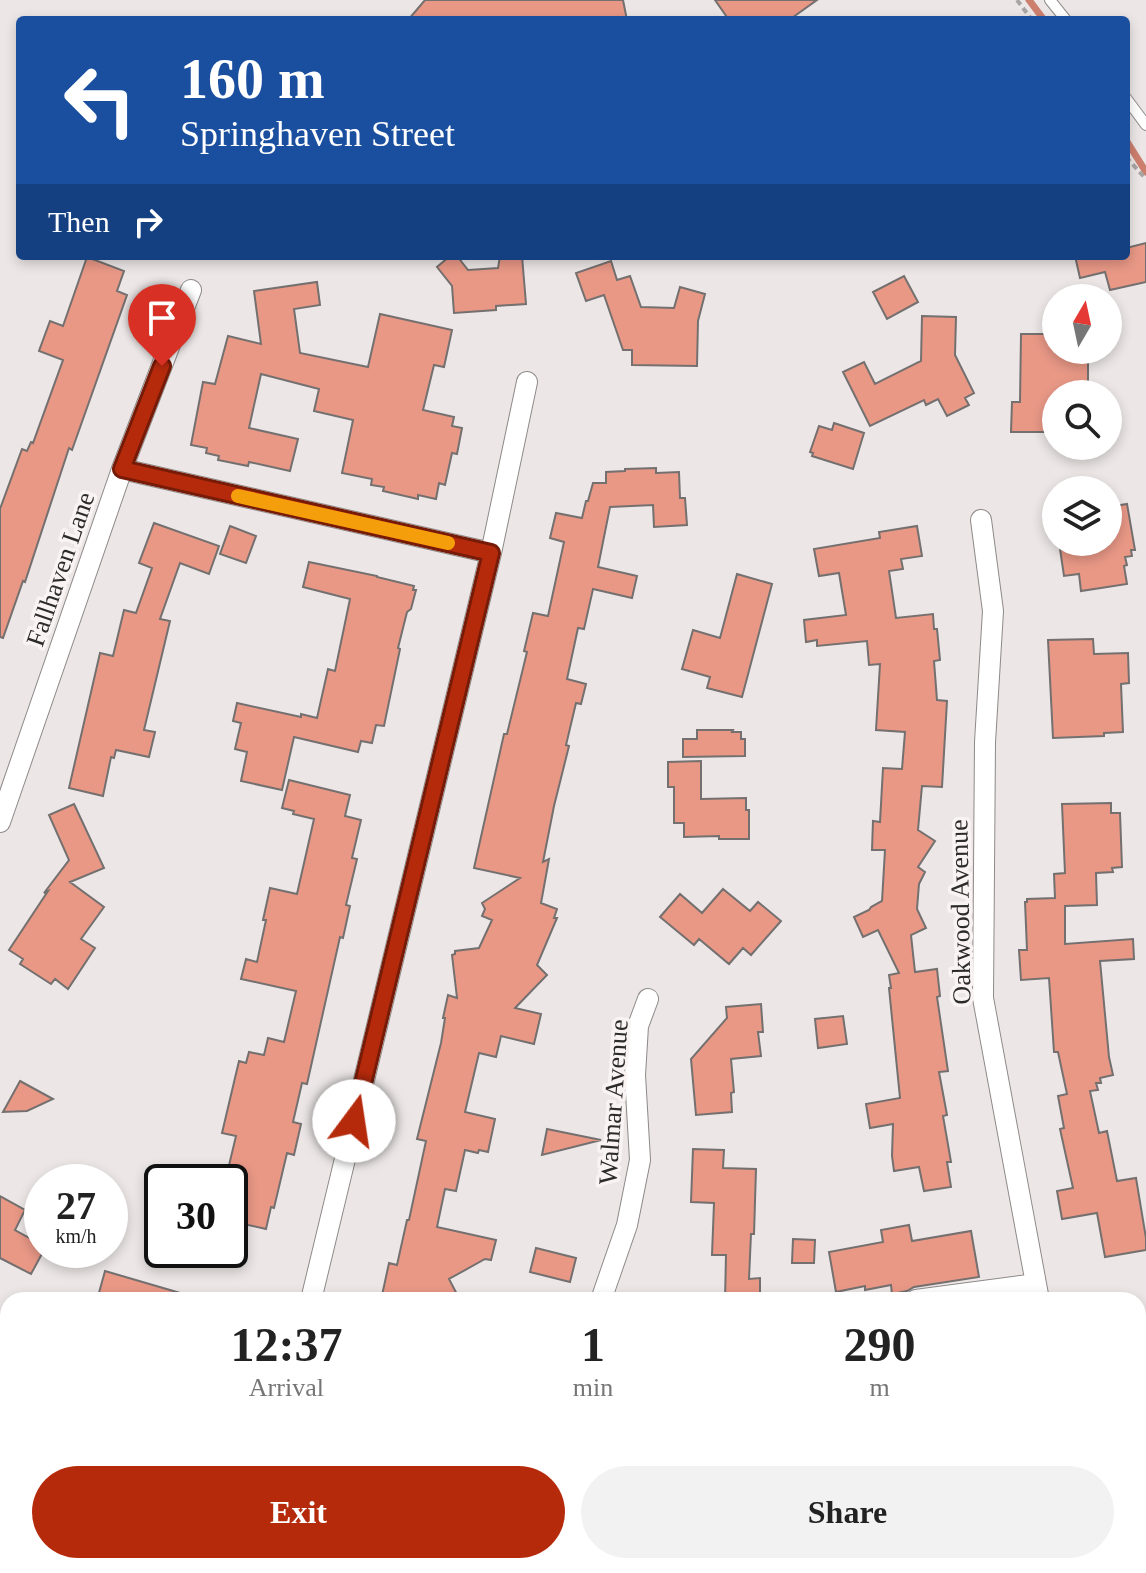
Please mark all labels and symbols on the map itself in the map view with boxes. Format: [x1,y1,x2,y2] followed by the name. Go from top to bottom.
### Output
[128,284,196,366] pin
[1042,284,1122,364] north arrow
[21,488,100,650] street label: Fallhaven Lane
[944,819,977,1005] street label: Oakwood Avenue
[593,1018,634,1186] street label: Walmar Avenue
[312,1079,396,1163] position arrow
[144,1164,248,1268] speed limit sign: 30

